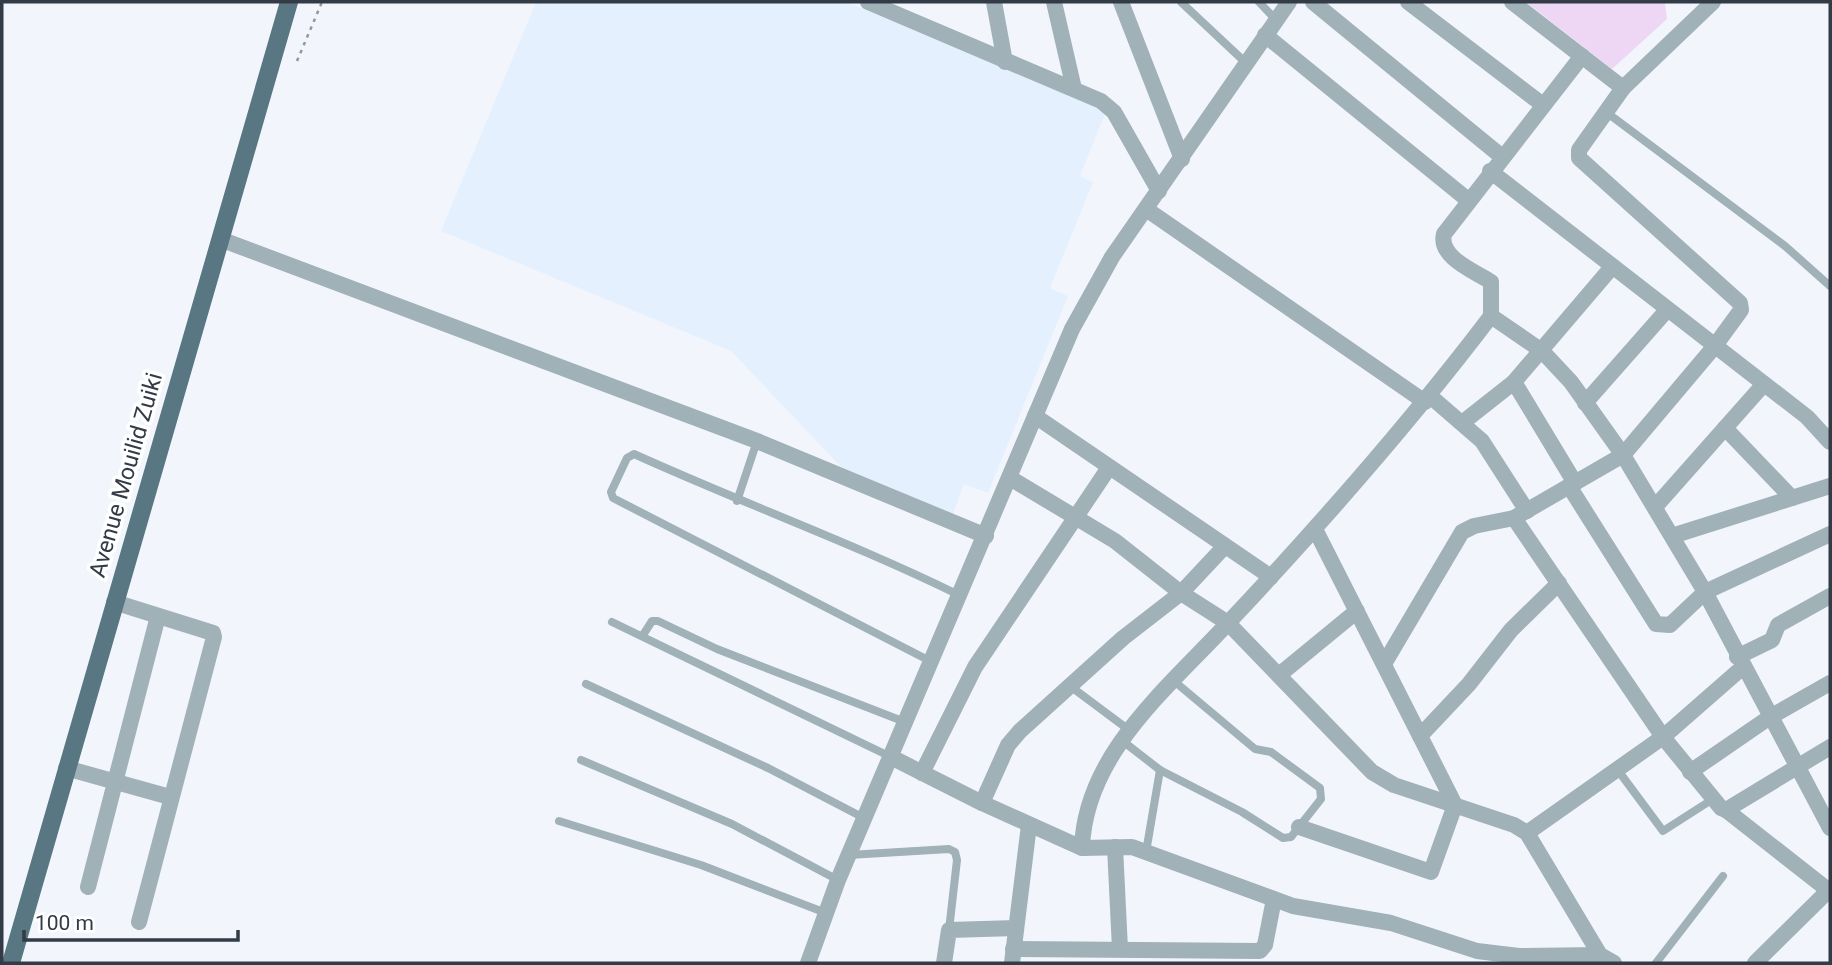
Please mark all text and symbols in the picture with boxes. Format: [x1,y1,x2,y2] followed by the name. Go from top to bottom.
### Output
[84,370,168,580] street label: Avenue Mouilid Zuiki
[24,898,238,942] scale bar
[35,911,94,935] text: 100 m

